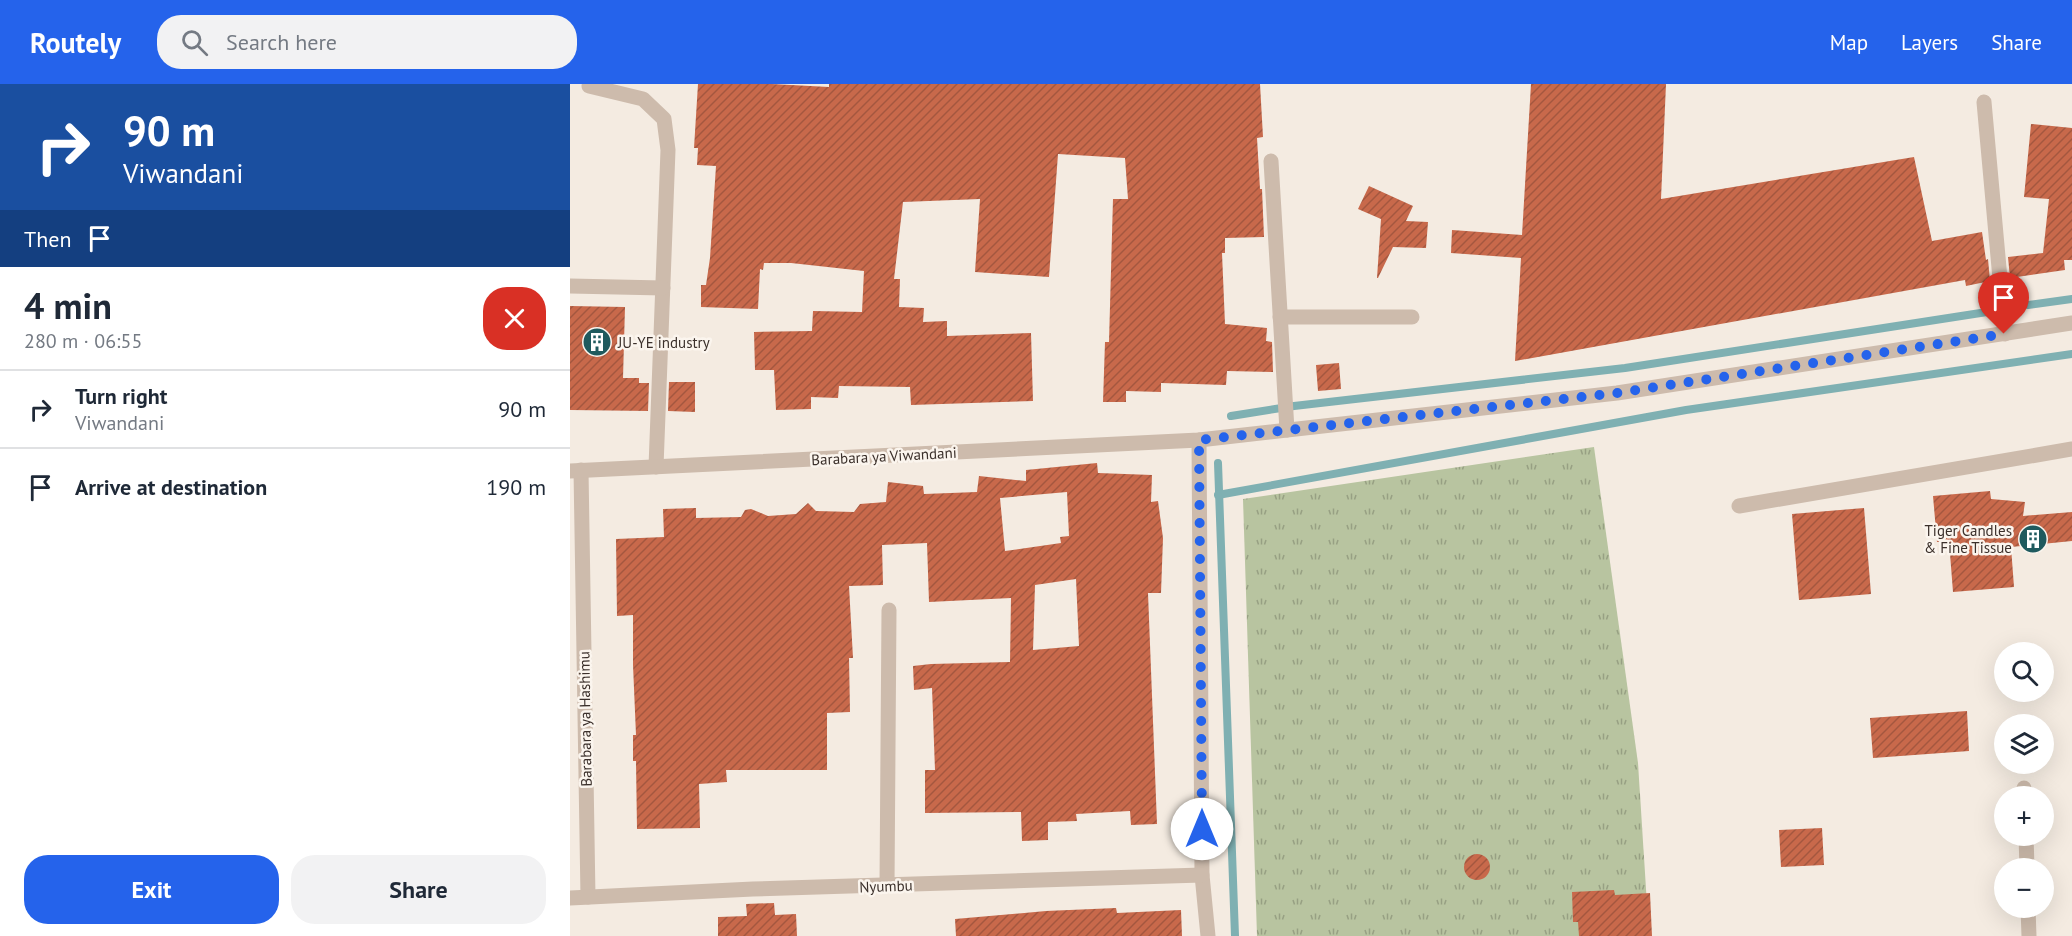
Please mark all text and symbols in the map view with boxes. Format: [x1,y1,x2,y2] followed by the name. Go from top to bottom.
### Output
[157,15,577,69] search box
[30,24,121,61] text: Routely
[178,26,211,59] icon: search
[226,28,337,56] text: Search here
[1830,29,1868,56] text: Map
[1901,29,1958,56] text: Layers
[1991,29,2042,56] text: Share
[123,103,215,158] text: 90 m
[24,108,102,186] icon: right
[123,156,244,190] text: Viwandani
[83,222,116,255] icon: arrive
[24,225,71,253] text: Then
[1978,272,2029,334] pin
[1987,281,2020,314] icon: arrive
[24,282,112,329] text: 4 min
[483,287,546,350] button: close
[581,326,613,358] building icon: JU-YE industry
[24,328,142,354] text: 280 m · 06:55
[617,333,710,352] place label: JU-YE industry
[75,382,167,410] text: Turn right
[24,393,57,426] icon: right
[498,395,546,423] text: 90 m
[75,410,164,436] text: Viwandani
[811,443,957,469] street label: Barabara ya Viwandani
[24,471,57,504] icon: arrive
[75,473,267,501] text: Arrive at destination
[486,473,546,501] text: 190 m
[1924,521,2012,557] place label: Tiger Candles & Fine Tissue
[2017,523,2049,555] building icon: Tiger Candles & Fine Tissue
[1994,642,2054,918] map controls
[1994,642,2054,702] button: search
[574,651,596,787] street label: Barabara ya Hashimu
[1994,714,2054,774] button: layers
[1994,786,2054,846] button: +
[1170,797,1234,861] position arrow
[24,855,279,924] button: Exit
[291,855,546,924] button: Share
[1994,858,2054,918] button: −
[859,876,913,896] street label: Nyumbu

